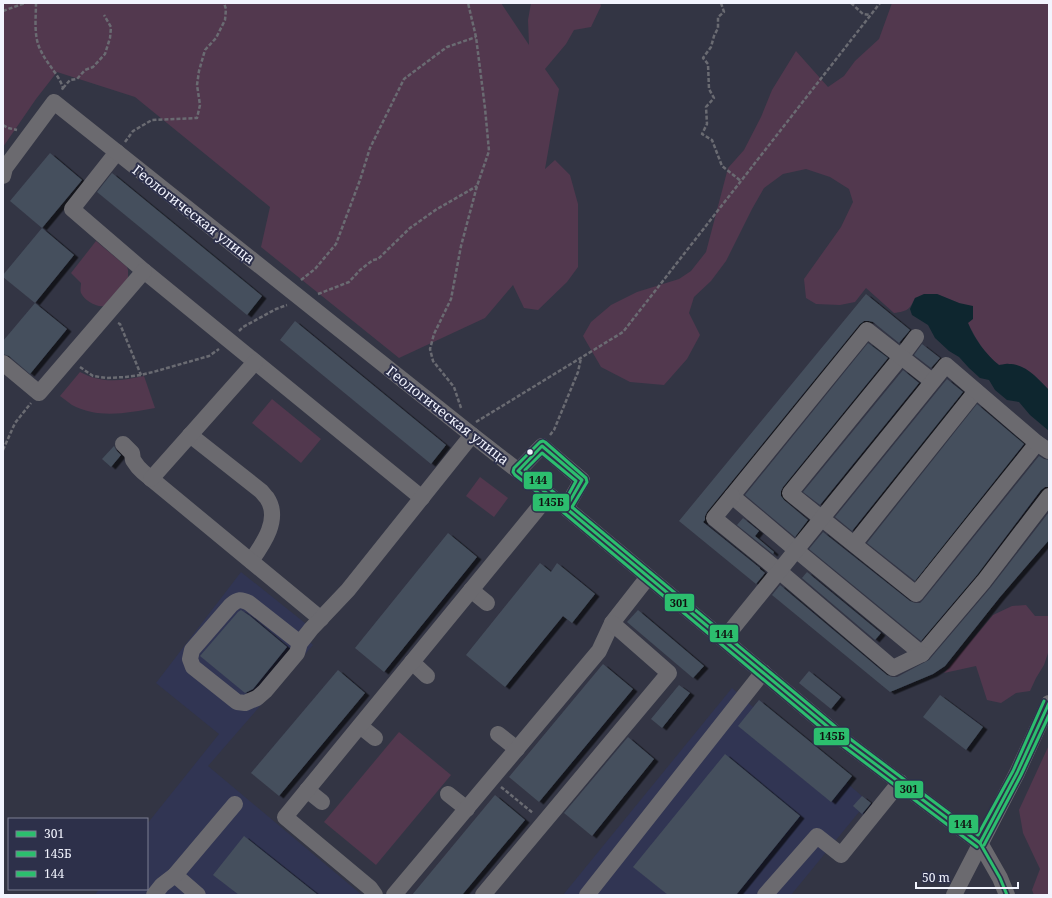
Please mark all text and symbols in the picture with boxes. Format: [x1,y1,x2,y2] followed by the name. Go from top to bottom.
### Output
[129,160,259,268] street label: Геологическая улица
[383,361,513,469] street label: Геологическая улица
[525,447,535,457] unlabelled marker
[523,471,553,490] line badge: 144
[529,472,547,487] text: 144
[532,493,570,512] line badge: 145Б
[538,494,564,509] text: 145Б
[664,593,695,612] line badge: 301
[670,595,688,610] text: 301
[709,624,739,643] line badge: 144
[715,626,733,641] text: 144
[813,727,850,746] line badge: 145Б
[819,728,845,743] text: 145Б
[894,780,924,799] line badge: 301
[900,781,918,796] text: 301
[948,814,979,834] line badge: 144
[954,816,972,831] text: 144
[8,818,148,890] legend
[44,825,64,842] text: 301
[44,845,72,862] text: 145Б
[916,864,1018,890] scale bar
[44,865,64,882] text: 144
[922,869,950,886] text: 50 m

